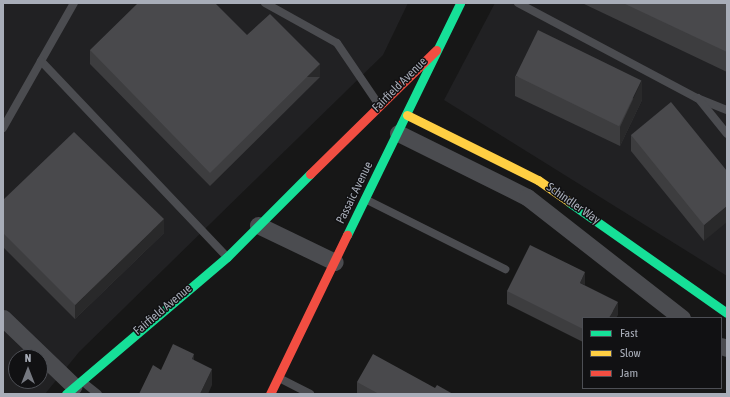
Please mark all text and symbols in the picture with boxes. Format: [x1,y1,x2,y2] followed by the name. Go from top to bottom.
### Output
[370,55,430,115] street label: Fairfield Avenue
[334,160,376,226] street label: Passaic Avenue
[543,180,603,228] street label: Schindler Way
[131,282,195,338] street label: Fairfield Avenue
[582,317,722,389] legend
[620,326,638,340] text: Fast
[620,346,641,360] text: Slow
[8,349,48,389] north arrow
[25,352,31,364] text: N
[620,366,638,380] text: Jam

